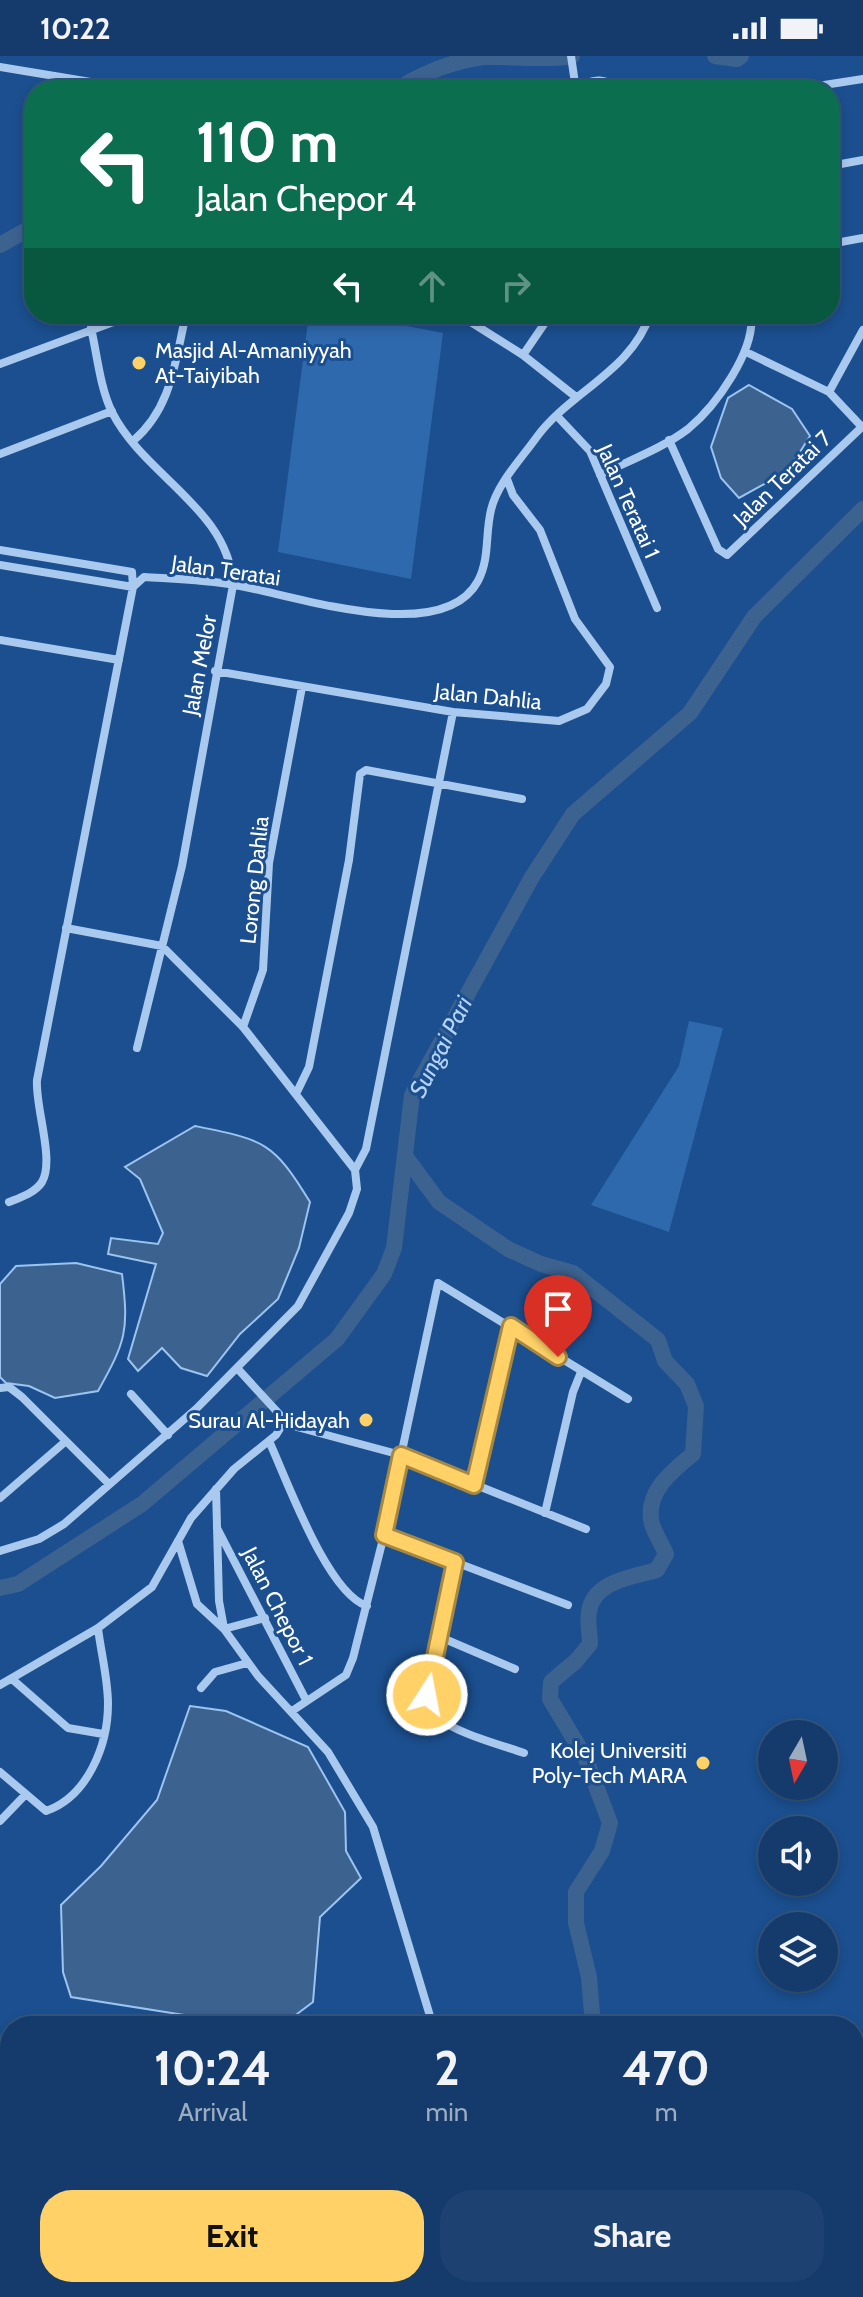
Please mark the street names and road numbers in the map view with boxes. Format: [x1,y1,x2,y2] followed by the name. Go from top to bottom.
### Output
[727,425,837,533] street label: Jalan Teratai 7
[591,439,666,562] street label: Jalan Teratai 1
[169,549,282,592] street label: Jalan Teratai
[176,612,222,719] street label: Jalan Melor
[432,677,543,716] street label: Jalan Dahlia
[234,814,275,945] street label: Lorong Dahlia
[236,1542,319,1670] street label: Jalan Chepor 1

